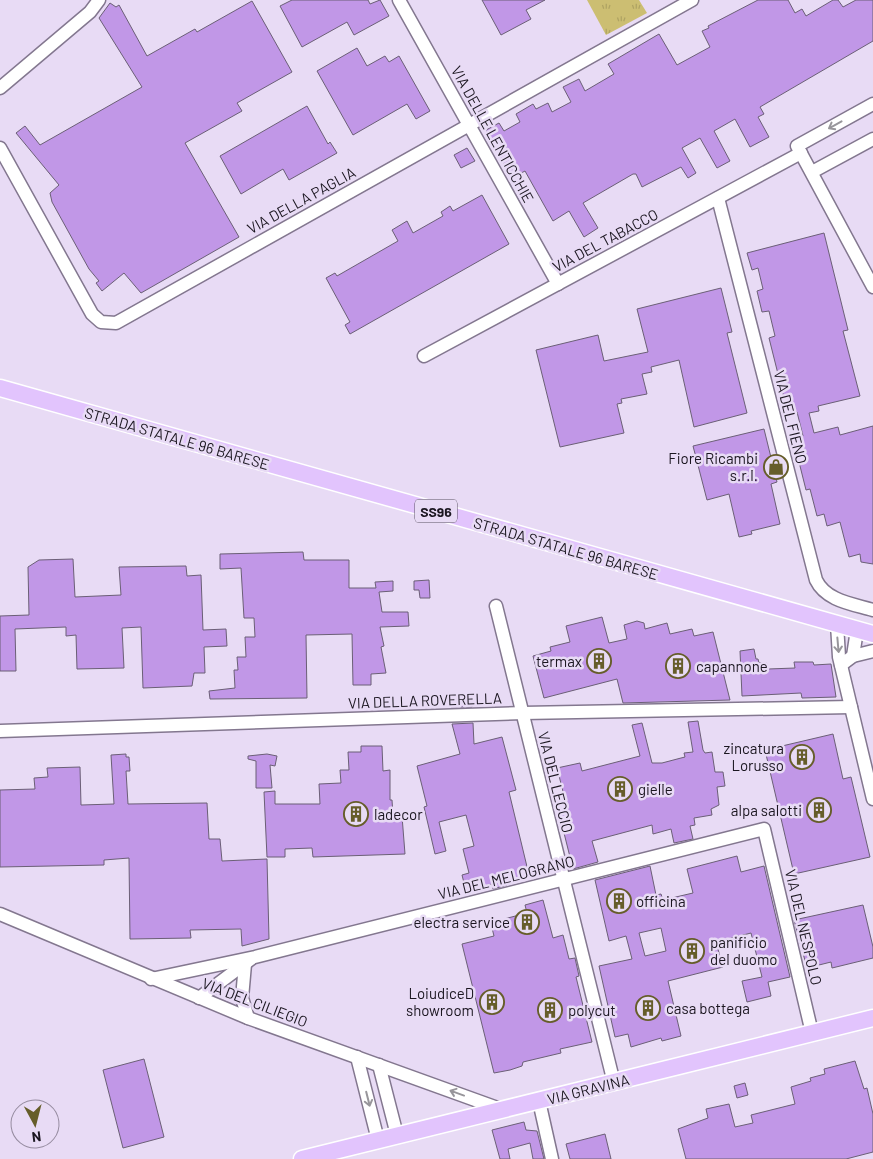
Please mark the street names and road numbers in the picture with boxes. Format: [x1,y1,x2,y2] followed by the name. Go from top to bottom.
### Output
[448,63,538,205] street label: VIA DELLE LENTICCHIE
[244,163,358,237] street label: VIA DELLA PAGLIA
[549,205,661,275] street label: VIA DEL TABACCO
[771,368,811,466] street label: VIA DEL FIENO
[83,403,271,473] street label: STRADA STATALE 96 BARESE
[415,500,457,522] road number: SS96
[472,513,660,583] street label: STRADA STATALE 96 BARESE
[348,688,502,712] street label: VIA DELLA ROVERELLA
[535,730,577,834] street label: VIA DEL LECCIO
[436,851,576,903] street label: VIA DEL MELOGRANO
[782,867,826,987] street label: VIA DEL NESPOLO
[200,974,310,1030] street label: VIA DEL CILIEGIO
[545,1070,631,1108] street label: VIA GRAVINA

